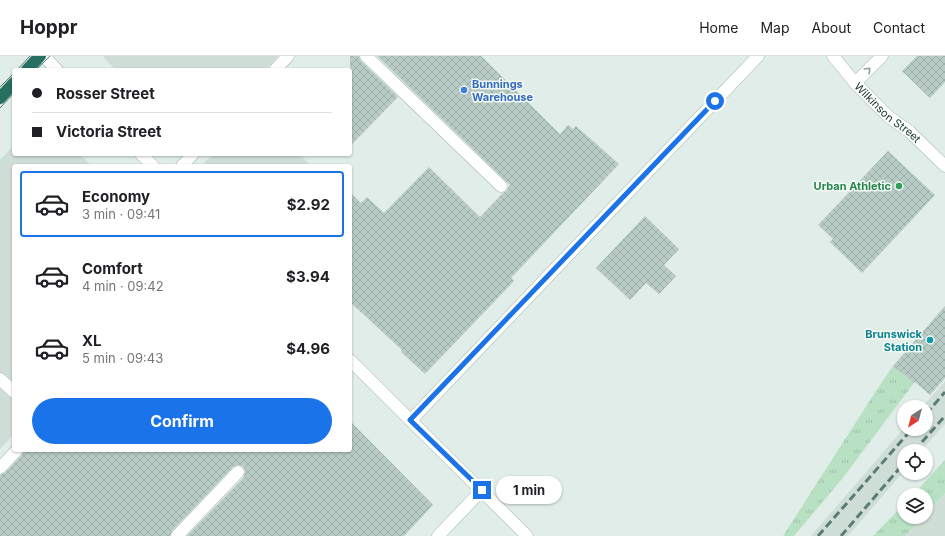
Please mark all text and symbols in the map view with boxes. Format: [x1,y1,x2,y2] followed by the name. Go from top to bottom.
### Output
[20,16,78,39] text: Hoppr
[699,19,738,36] text: Home
[760,19,790,36] text: Map
[812,19,851,36] text: About
[873,19,925,36] text: Contact
[864,67,871,75] one-way arrow
[472,77,534,104] place label: Bunnings Warehouse
[851,79,924,146] street label: Wilkinson Street
[56,84,155,103] text: Rosser Street
[459,85,469,95] marker: Bunnings Warehouse
[706,92,724,110] route start
[56,122,162,141] text: Victoria Street
[814,179,892,193] place label: Urban Athletic
[894,181,904,191] marker: Urban Athletic
[34,186,70,222] icon: car
[82,187,150,206] text: Economy
[287,195,330,214] text: $2.92
[82,206,160,222] text: 3 min · 09:41
[34,258,70,294] icon: car
[82,259,143,278] text: Comfort
[286,267,330,286] text: $3.94
[82,278,164,294] text: 4 min · 09:42
[865,327,923,354] place label: Brunswick Station
[34,330,70,366] icon: car
[82,331,102,350] text: XL
[925,335,935,345] marker: Brunswick Station
[286,339,330,358] text: $4.96
[82,350,163,366] text: 5 min · 09:43
[32,398,332,444] button: Confirm
[897,400,933,436] north arrow
[897,400,933,524] map controls
[897,444,933,480] button: locate
[496,476,562,504] callout: 1 min
[473,481,491,499] route end
[513,482,545,498] text: 1 min
[897,488,933,524] button: layers

